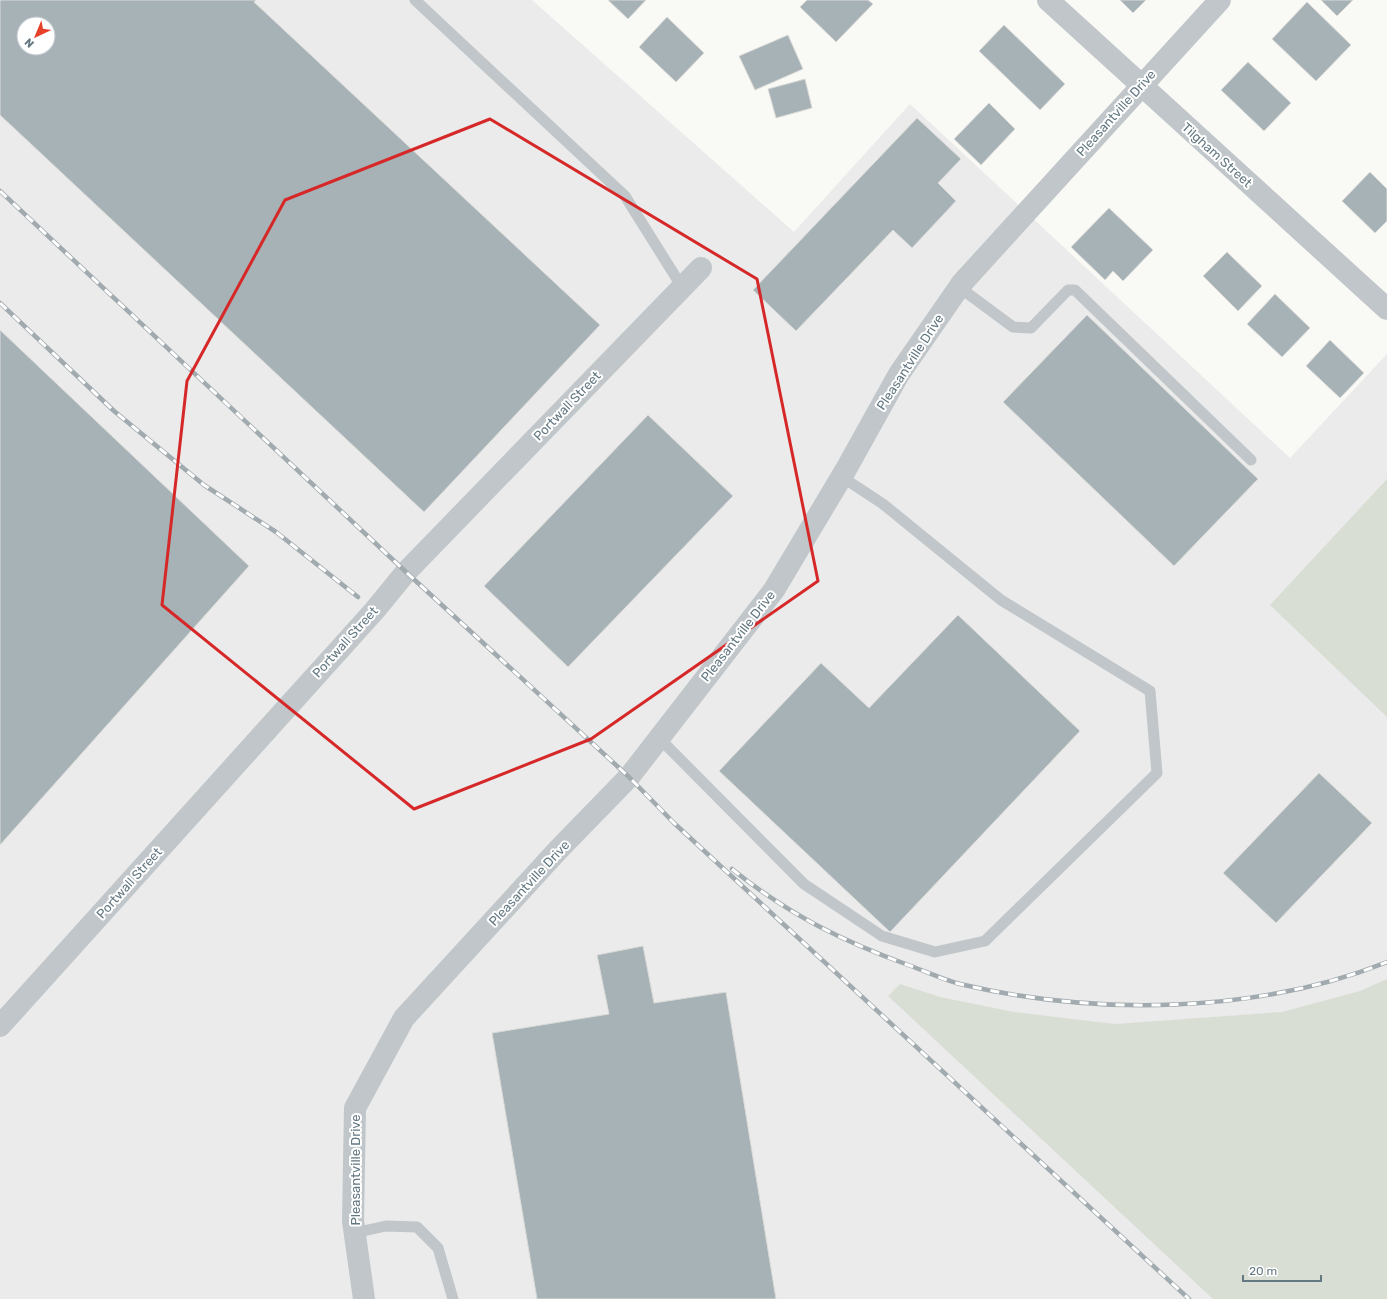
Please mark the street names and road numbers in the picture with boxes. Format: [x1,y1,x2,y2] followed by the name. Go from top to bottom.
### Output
[1073,67,1159,159] street label: Pleasantville Drive
[1178,120,1255,191] street label: Tilgham Street
[873,311,947,413] street label: Pleasantville Drive
[530,368,604,444] street label: Portwall Street
[698,588,778,684] street label: Pleasantville Drive
[309,603,381,681] street label: Portwall Street
[486,837,572,929] street label: Pleasantville Drive
[93,844,165,922] street label: Portwall Street
[348,1114,363,1226] street label: Pleasantville Drive

